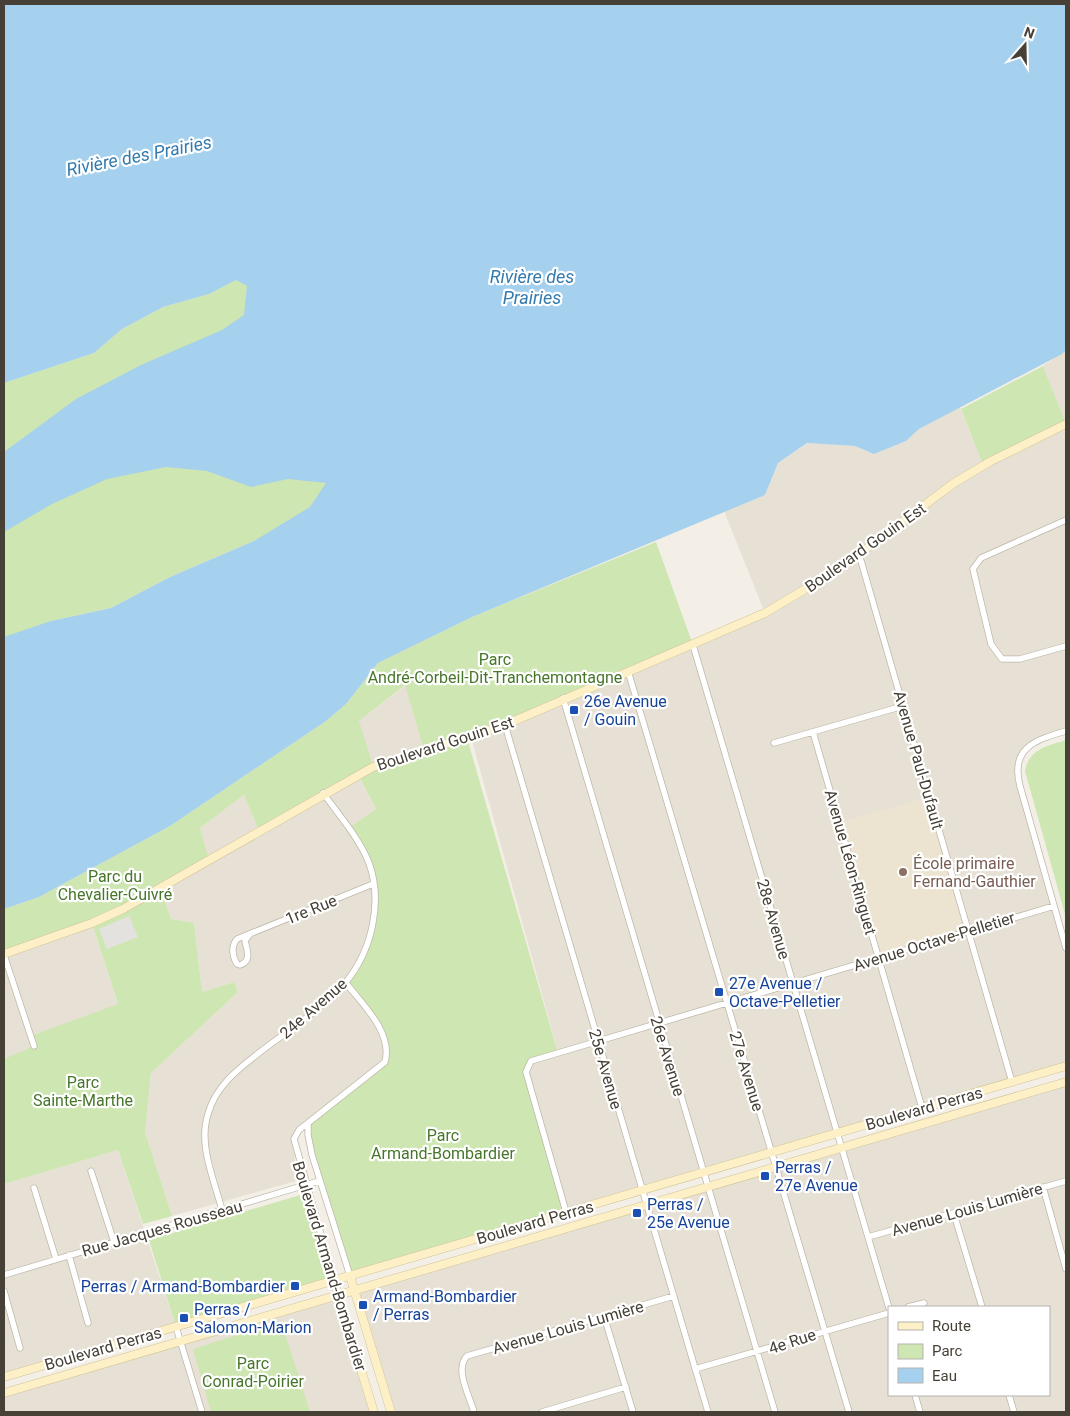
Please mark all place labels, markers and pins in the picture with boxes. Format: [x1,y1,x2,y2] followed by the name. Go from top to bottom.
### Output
[584,692,667,729] place label: 26e Avenue / Gouin
[568,704,580,716] marker: 26e Avenue / Gouin
[913,854,1036,891] place label: École primaire Fernand-Gauthier
[897,866,909,878] marker: École primaire Fernand-Gauthier
[729,974,841,1011] place label: 27e Avenue / Octave-Pelletier
[713,986,725,998] marker: 27e Avenue / Octave-Pelletier
[775,1158,858,1195] place label: Perras / 27e Avenue
[759,1170,771,1182] marker: Perras / 27e Avenue
[647,1195,730,1232] place label: Perras / 25e Avenue
[631,1207,643,1219] marker: Perras / 25e Avenue
[81,1277,286,1296] place label: Perras / Armand-Bombardier
[289,1280,301,1292] marker: Perras / Armand-Bombardier
[373,1287,517,1324] place label: Armand-Bombardier / Perras
[357,1299,369,1311] marker: Armand-Bombardier / Perras
[194,1300,312,1337] place label: Perras / Salomon-Marion
[178,1312,190,1324] marker: Perras / Salomon-Marion

